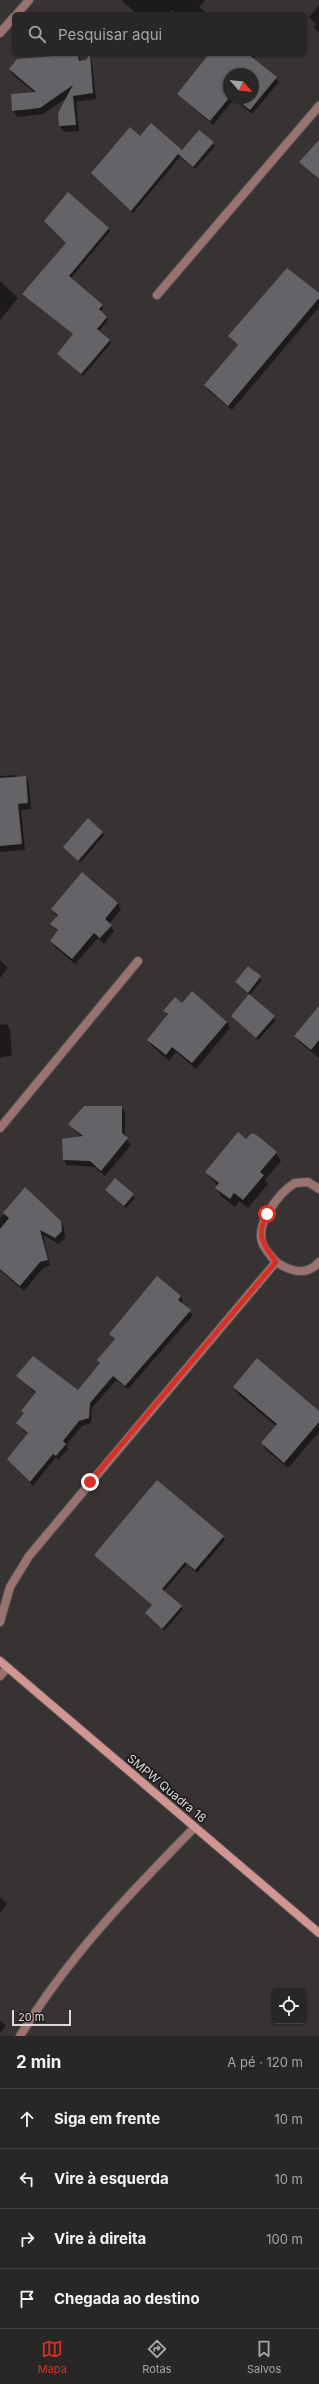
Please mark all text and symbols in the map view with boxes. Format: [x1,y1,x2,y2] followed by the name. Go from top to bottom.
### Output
[12,12,307,56] search box
[26,23,48,45] icon: search
[58,25,162,44] text: Pesquisar aqui
[223,68,259,104] north arrow
[258,1205,276,1223] route start
[81,1473,99,1491] route end
[124,1751,210,1825] street label: SMPW Quadra 18
[271,1988,307,2024] map controls
[271,1988,307,2024] button: locate
[12,2008,71,2027] scale bar
[18,2010,44,2024] text: 20 m
[16,2052,61,2072] text: 2 min
[227,2054,303,2070] text: A pé · 120 m
[16,2108,38,2130] icon: ahead
[54,2109,160,2128] text: Siga em frente
[274,2111,303,2127] text: 10 m
[16,2168,38,2190] icon: left
[54,2169,169,2188] text: Vire à esquerda
[274,2171,303,2187] text: 10 m
[16,2228,38,2250] icon: right
[54,2229,146,2248] text: Vire à direita
[266,2231,303,2247] text: 100 m
[16,2288,38,2310] icon: arrive
[54,2289,200,2308] text: Chegada ao destino
[38,2338,67,2376] tab: Mapa
[142,2338,171,2376] tab: Rotas
[247,2338,281,2376] tab: Salvos

